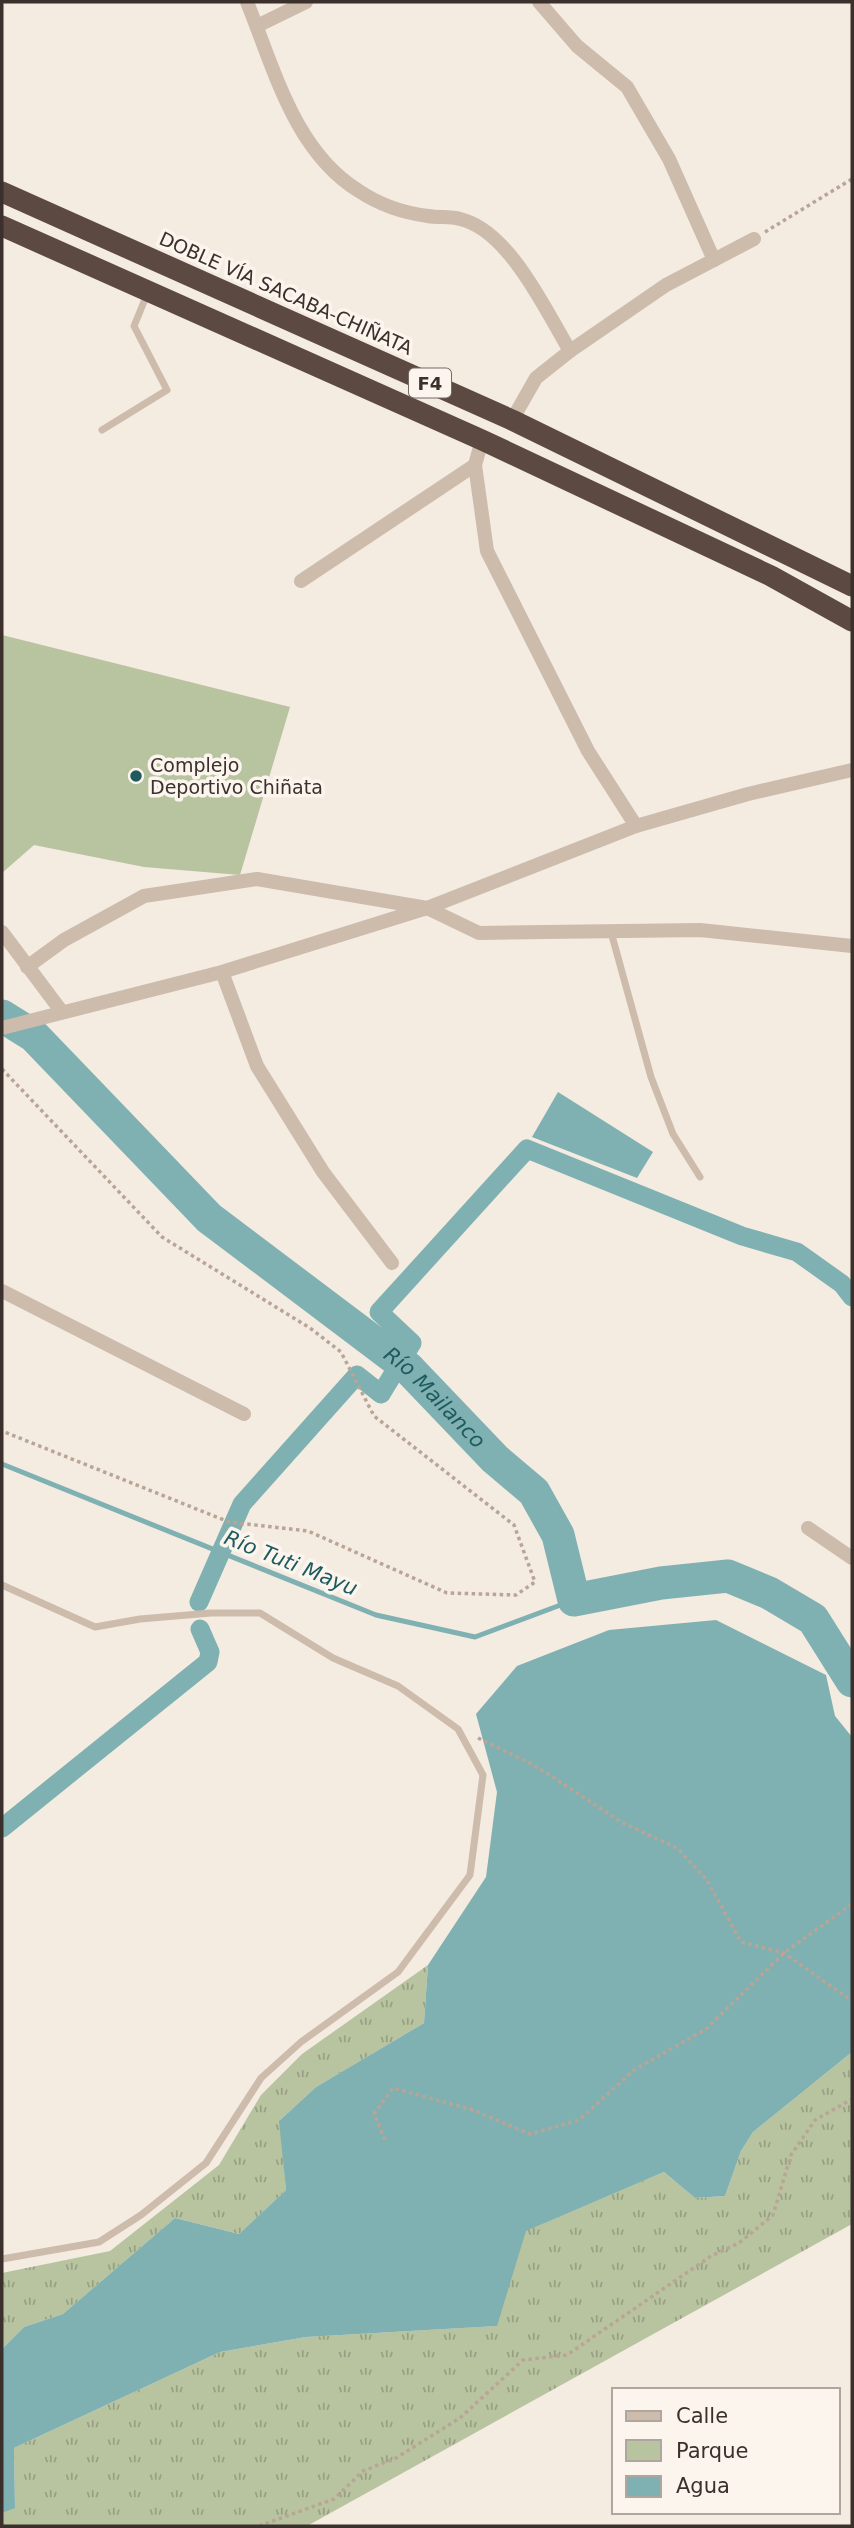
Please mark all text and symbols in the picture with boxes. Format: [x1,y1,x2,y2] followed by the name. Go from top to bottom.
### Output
[156,227,416,359] street label: DOBLE VÍA SACABA-CHIÑATA
[409,368,451,398] road number: F4
[150,754,323,798] place label: Complejo Deportivo Chiñata
[128,768,144,784] marker: Complejo Deportivo Chiñata
[379,1342,490,1453] water label: Río Mailanco
[221,1525,361,1601] water label: Río Tuti Mayu
[612,2388,840,2514] legend
[676,2404,728,2428] text: Calle
[676,2439,748,2463] text: Parque
[676,2474,730,2498] text: Agua

